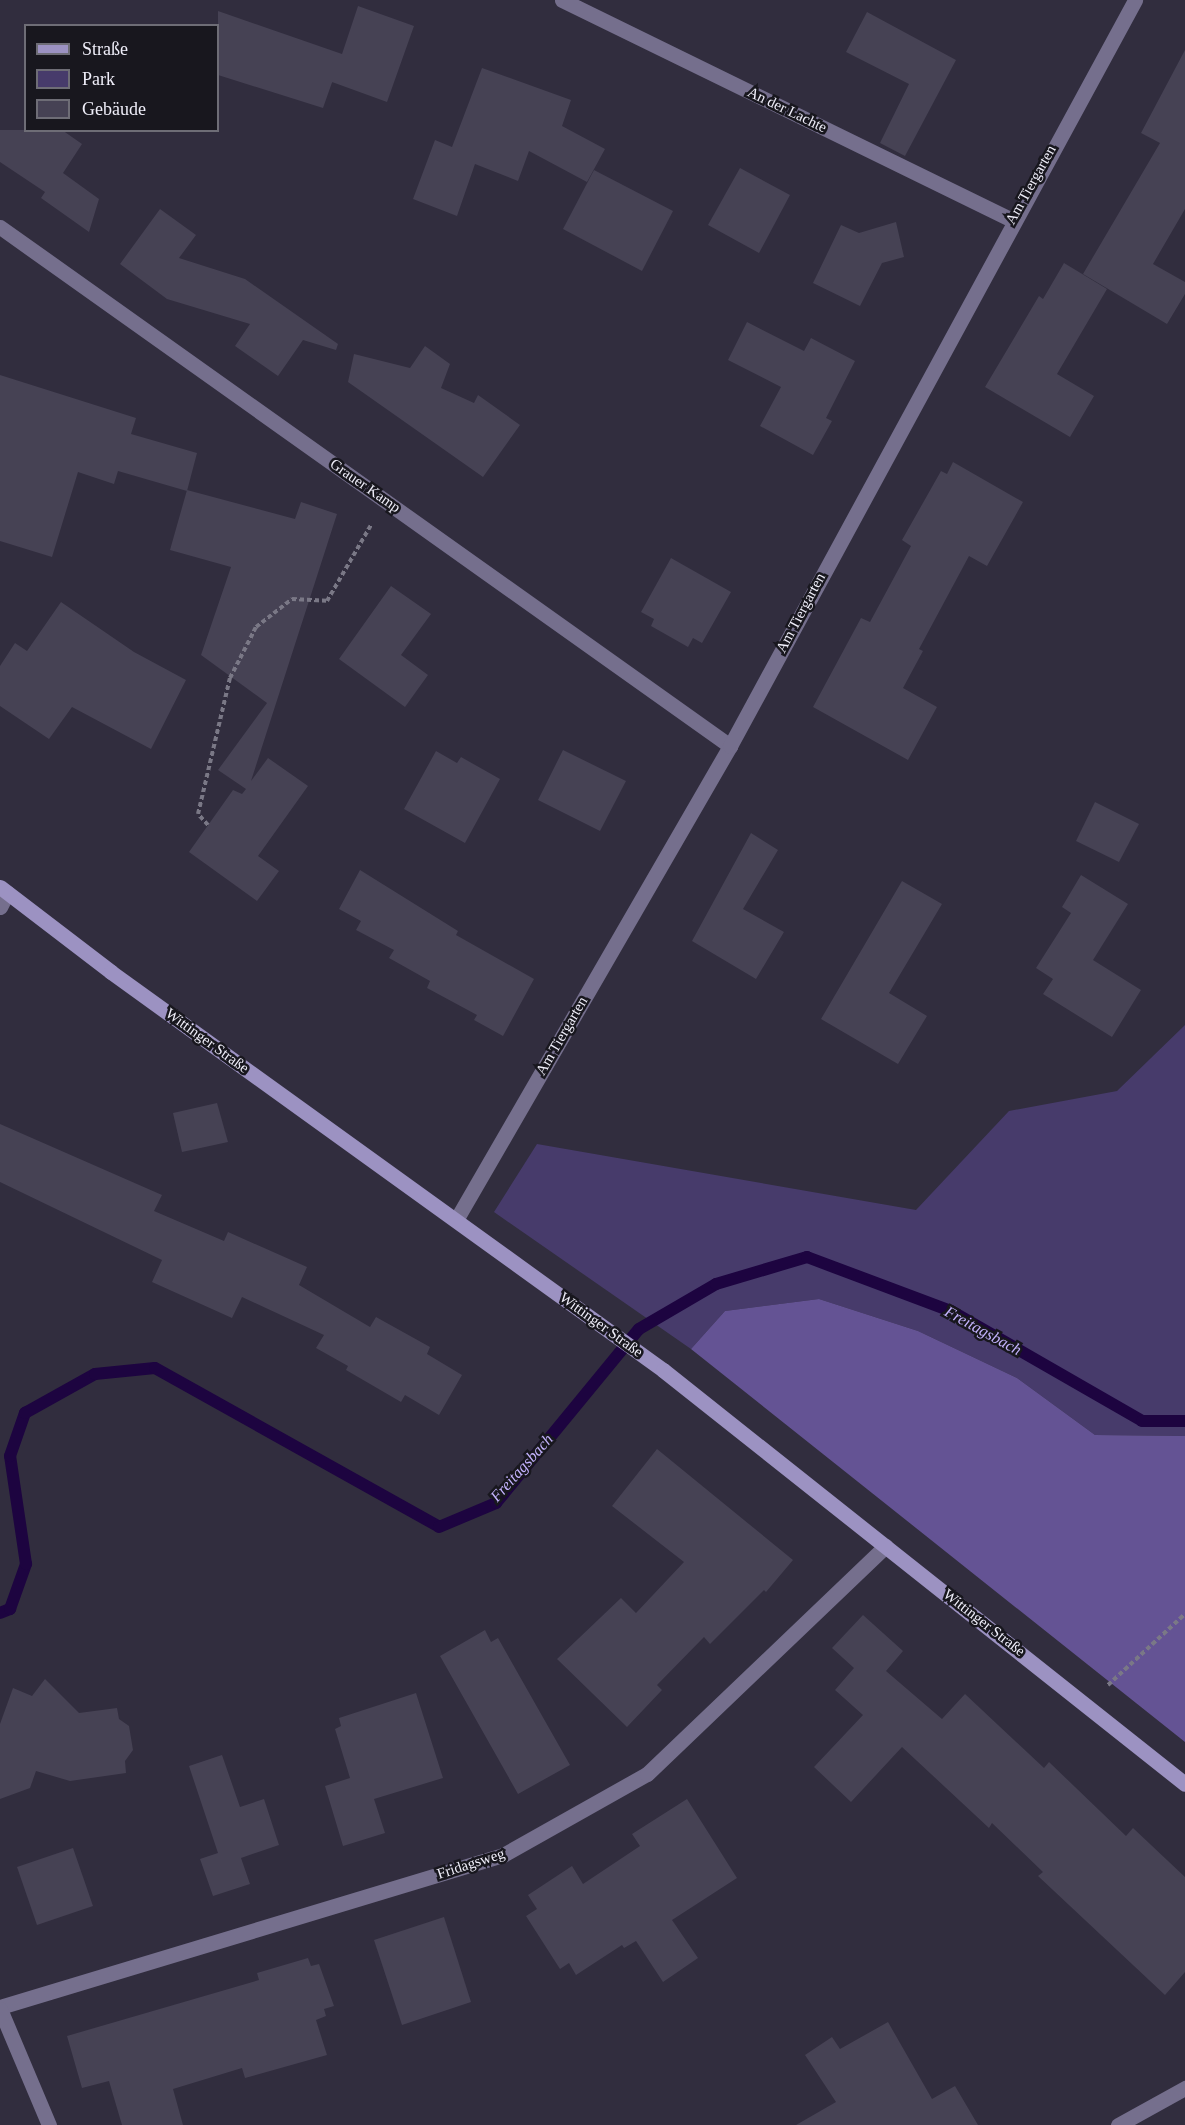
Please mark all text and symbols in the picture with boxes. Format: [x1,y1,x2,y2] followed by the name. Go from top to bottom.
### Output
[24,24,219,132] legend
[82,39,128,59] text: Straße
[82,69,115,89] text: Park
[745,83,829,137] street label: An der Lachte
[82,99,146,119] text: Gebäude
[1002,142,1060,228] street label: Am Tiergarten
[326,455,404,517] street label: Grauer Kamp
[772,570,830,656] street label: Am Tiergarten
[532,993,592,1079] street label: Am Tiergarten
[162,1005,252,1077] street label: Wittinger Straße
[556,1289,646,1361] street label: Wittinger Straße
[941,1302,1025,1360] water label: Freitagsbach
[487,1430,557,1506] water label: Freitagsbach
[939,1585,1029,1661] street label: Wittinger Straße
[435,1845,507,1883] street label: Fridagsweg

